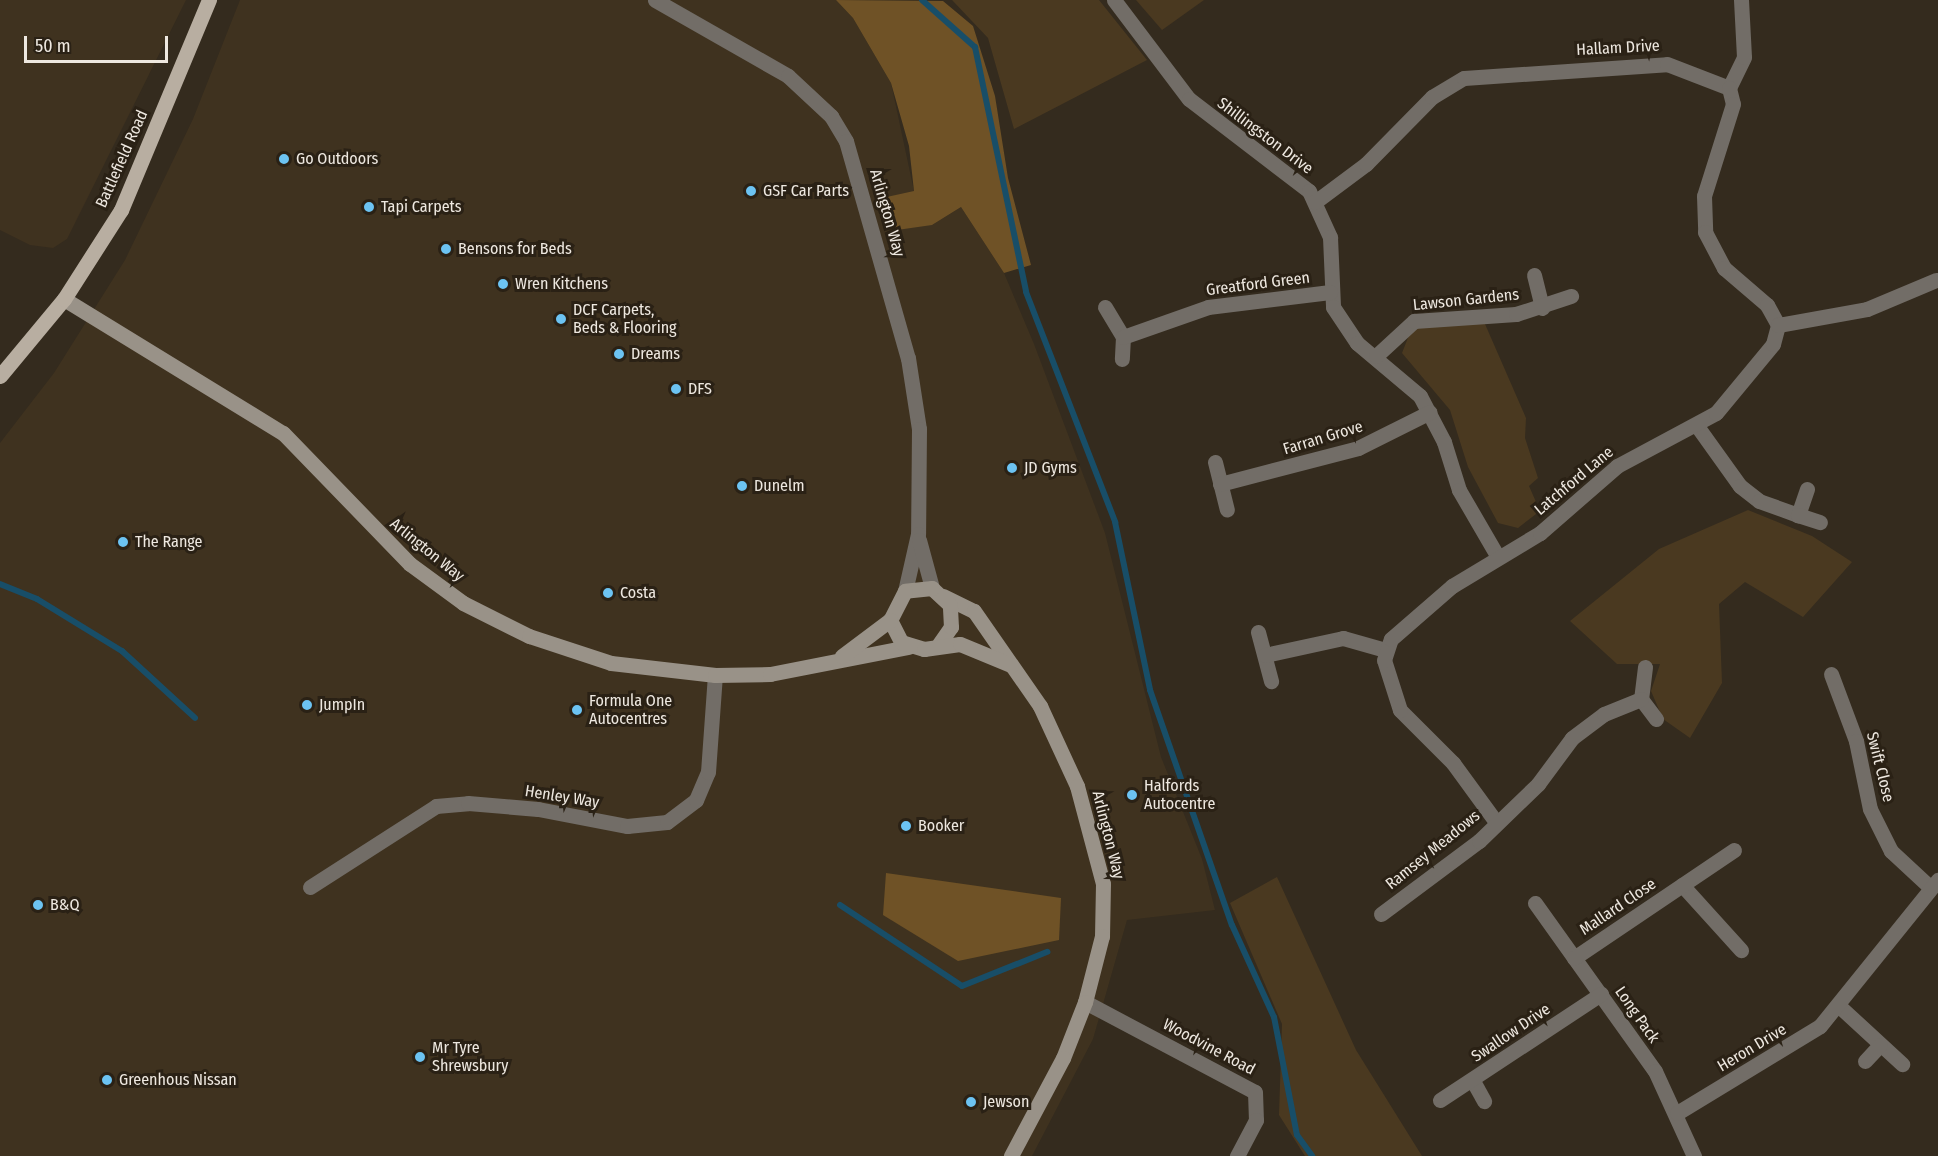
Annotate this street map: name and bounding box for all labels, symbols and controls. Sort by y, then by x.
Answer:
scale bar [27,24,171,62]
text: 50 m [35,35,71,57]
street label: Hallam Drive [1576,36,1660,60]
street label: Shillingston Drive [1213,94,1317,178]
street label: Battlefield Road [92,107,152,211]
place label: Go Outdoors [296,149,378,169]
marker: Go Outdoors [277,152,291,166]
street label: Arlington Way [865,167,909,259]
place label: GSF Car Parts [763,181,849,201]
marker: GSF Car Parts [744,184,758,198]
place label: Tapi Carpets [381,197,462,217]
marker: Tapi Carpets [362,200,376,214]
place label: Bensons for Beds [458,239,572,259]
marker: Bensons for Beds [439,242,453,256]
street label: Greatford Green [1205,268,1311,300]
place label: Wren Kitchens [515,274,608,294]
marker: Wren Kitchens [496,277,510,291]
street label: Lawson Gardens [1412,285,1520,315]
place label: DCF Carpets, Beds & Flooring [573,300,677,338]
marker: DCF Carpets, Beds & Flooring [554,312,568,326]
place label: Dreams [631,344,680,364]
marker: Dreams [612,347,626,361]
place label: DFS [688,379,712,399]
marker: DFS [669,382,683,396]
street label: Farran Grove [1281,417,1365,459]
street label: Latchford Lane [1531,443,1617,519]
place label: JD Gyms [1024,458,1077,478]
marker: JD Gyms [1005,461,1019,475]
place label: Dunelm [754,476,805,496]
marker: Dunelm [735,479,749,493]
street label: Arlington Way [386,514,468,586]
place label: The Range [135,532,203,552]
marker: The Range [116,535,130,549]
place label: Costa [620,583,656,603]
marker: Costa [601,586,615,600]
place label: Formula One Autocentres [589,691,672,729]
place label: JumpIn [319,695,365,715]
marker: JumpIn [300,698,314,712]
marker: Formula One Autocentres [570,703,584,717]
street label: Swift Close [1862,730,1898,804]
place label: Halfords Autocentre [1144,776,1215,814]
street label: Henley Way [523,782,601,812]
marker: Halfords Autocentre [1125,788,1139,802]
street label: Arlington Way [1088,789,1128,881]
street label: Ramsey Meadows [1382,806,1484,894]
place label: Booker [918,816,964,836]
marker: Booker [899,819,913,833]
street label: Mallard Close [1576,874,1660,940]
place label: B&Q [50,895,79,915]
marker: B&Q [31,898,45,912]
street label: Long Pack [1611,983,1663,1047]
street label: Swallow Drive [1468,1000,1554,1066]
street label: Woodvine Road [1160,1015,1258,1079]
street label: Heron Drive [1714,1020,1790,1076]
place label: Mr Tyre Shrewsbury [432,1038,508,1076]
marker: Mr Tyre Shrewsbury [413,1050,427,1064]
place label: Greenhous Nissan [119,1070,237,1090]
marker: Greenhous Nissan [100,1073,114,1087]
place label: Jewson [983,1092,1029,1112]
marker: Jewson [964,1095,978,1109]

